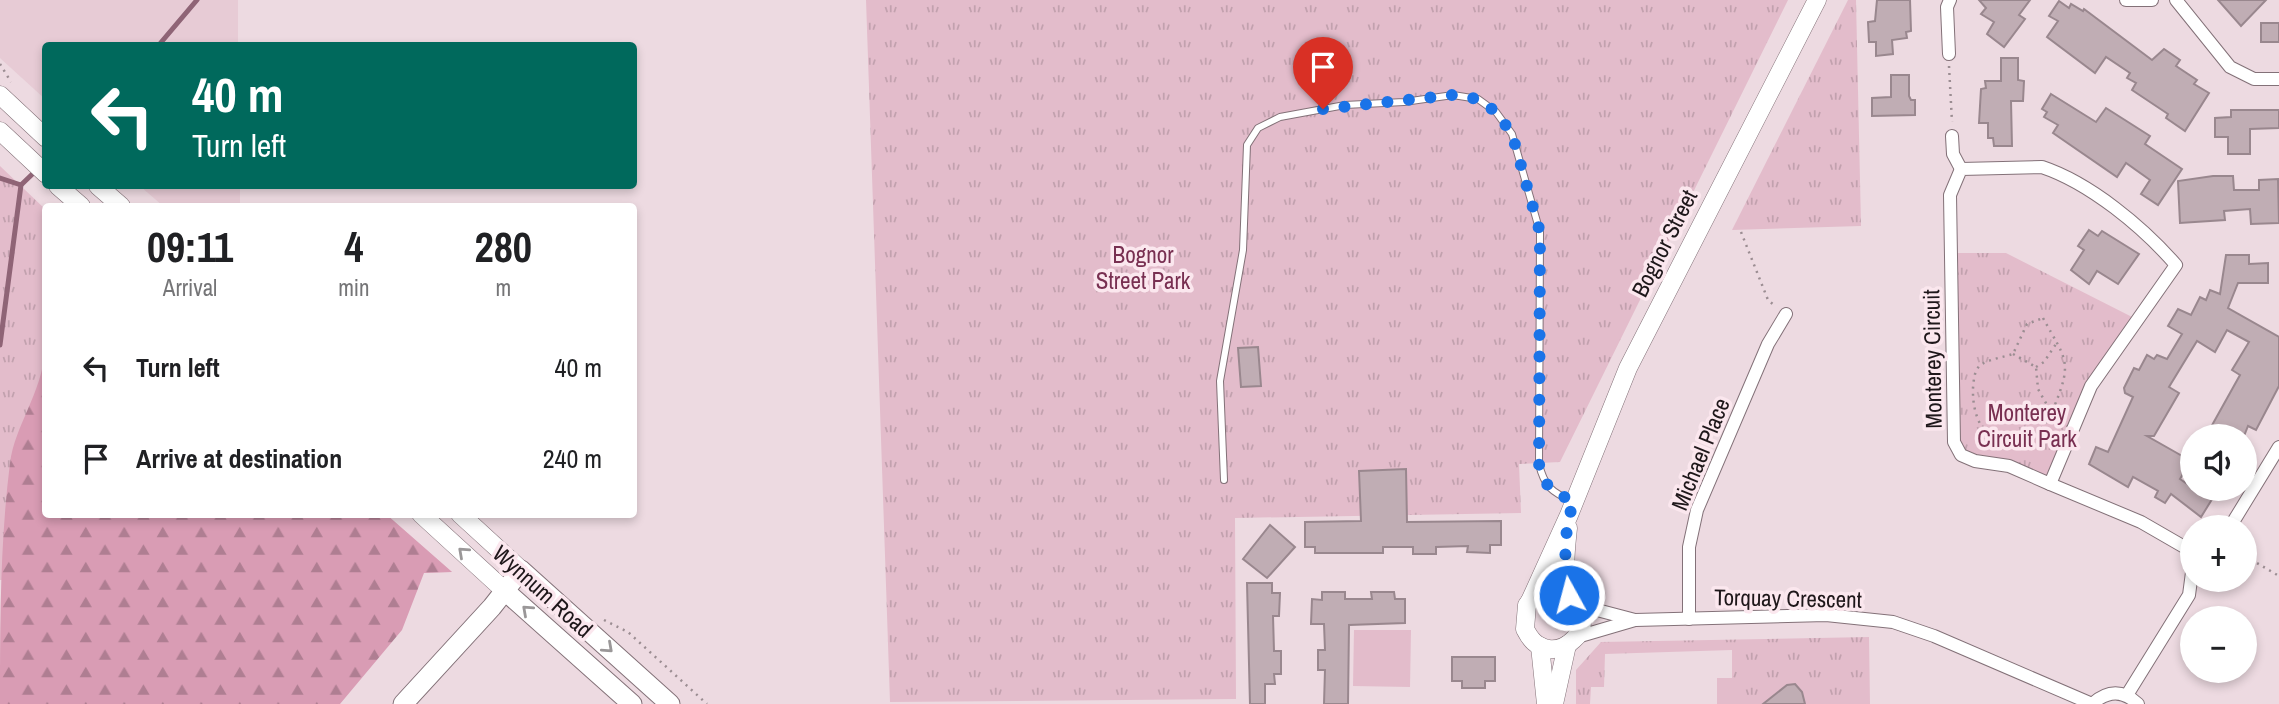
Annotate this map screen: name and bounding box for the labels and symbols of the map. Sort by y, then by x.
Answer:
pin [1293,37,1353,109]
street label: Bognor Street [1624,184,1704,302]
park label: Bognor Street Park [1096,239,1191,296]
street label: Monterey Circuit [1915,289,1949,429]
street label: Michael Place [1663,393,1737,515]
park label: Monterey Circuit Park [1977,397,2077,454]
street label: Wynnum Road [486,538,600,644]
one-way arrow [458,548,471,560]
position arrow [1532,558,1606,632]
street label: Torquay Crescent [1714,581,1862,615]
one-way arrow [522,606,535,618]
one-way arrow [600,640,613,652]

